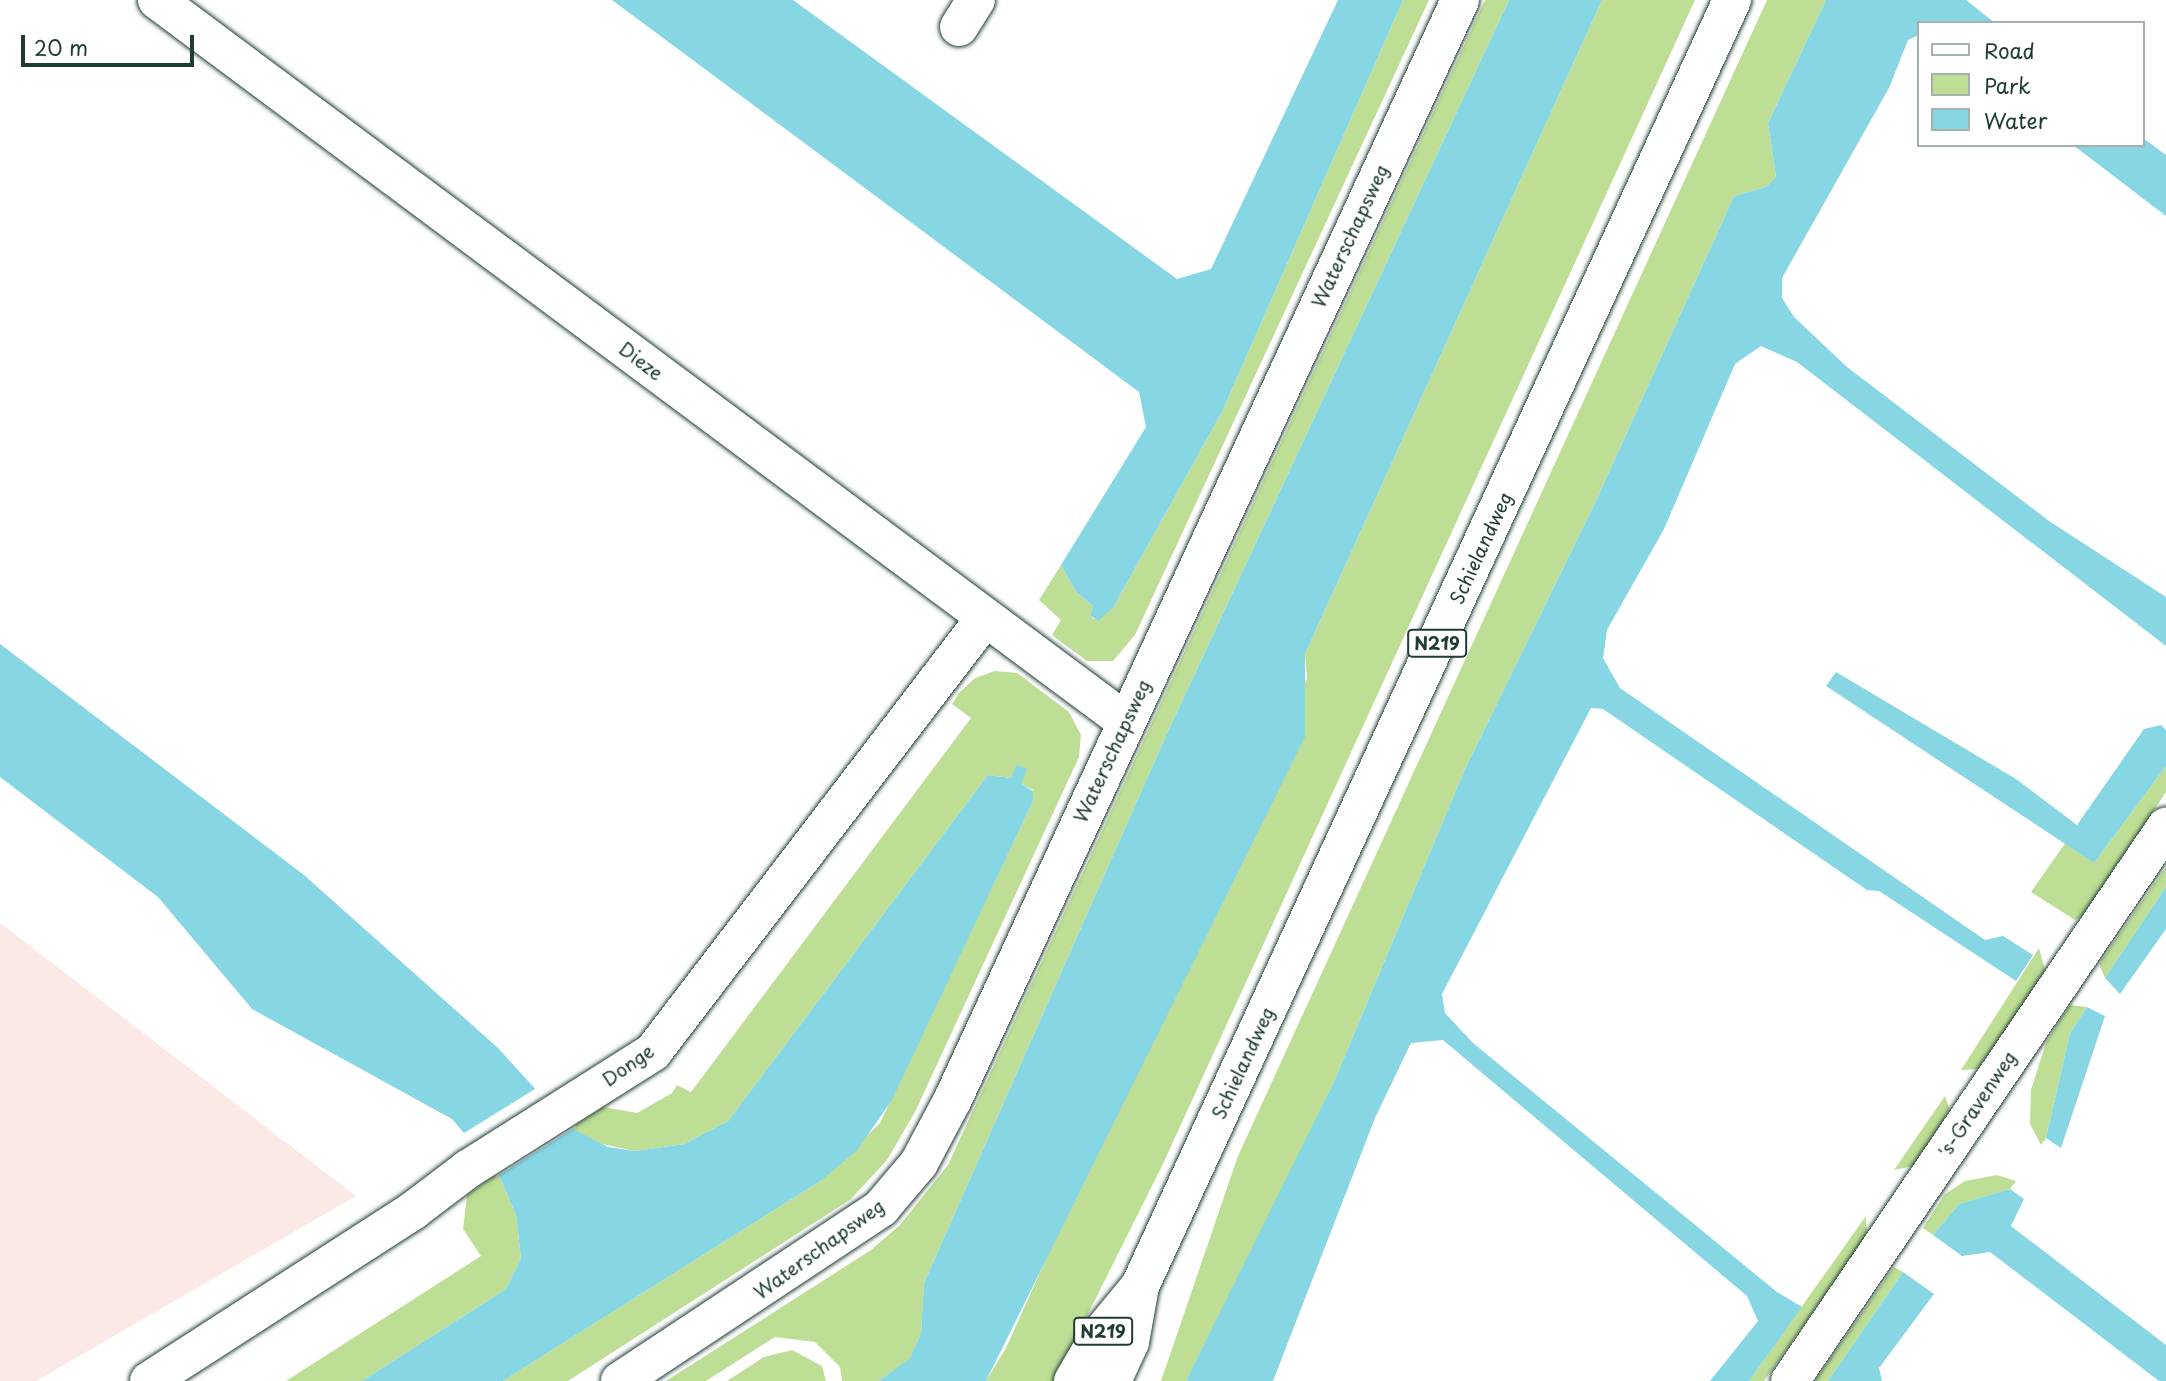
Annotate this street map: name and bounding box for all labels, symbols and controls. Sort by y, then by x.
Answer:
scale bar [24,21,198,65]
legend [1918,21,2145,147]
text: 20 m [34,31,88,63]
text: Road [1984,34,2035,66]
text: Park [1984,69,2031,101]
text: Water [1984,104,2047,136]
street label: Waterschapsweg [1307,161,1393,311]
street label: Dieze [615,337,667,385]
street label: Schielandweg [1445,488,1517,608]
road number: N219 [1406,628,1468,658]
street label: Waterschapsweg [1069,676,1155,826]
street label: Schielandweg [1207,1003,1279,1123]
street label: Donge [598,1039,658,1091]
street label: 's-Gravenweg [1933,1046,2021,1162]
street label: Waterschapsweg [749,1194,889,1304]
road number: N219 [1072,1316,1134,1346]

